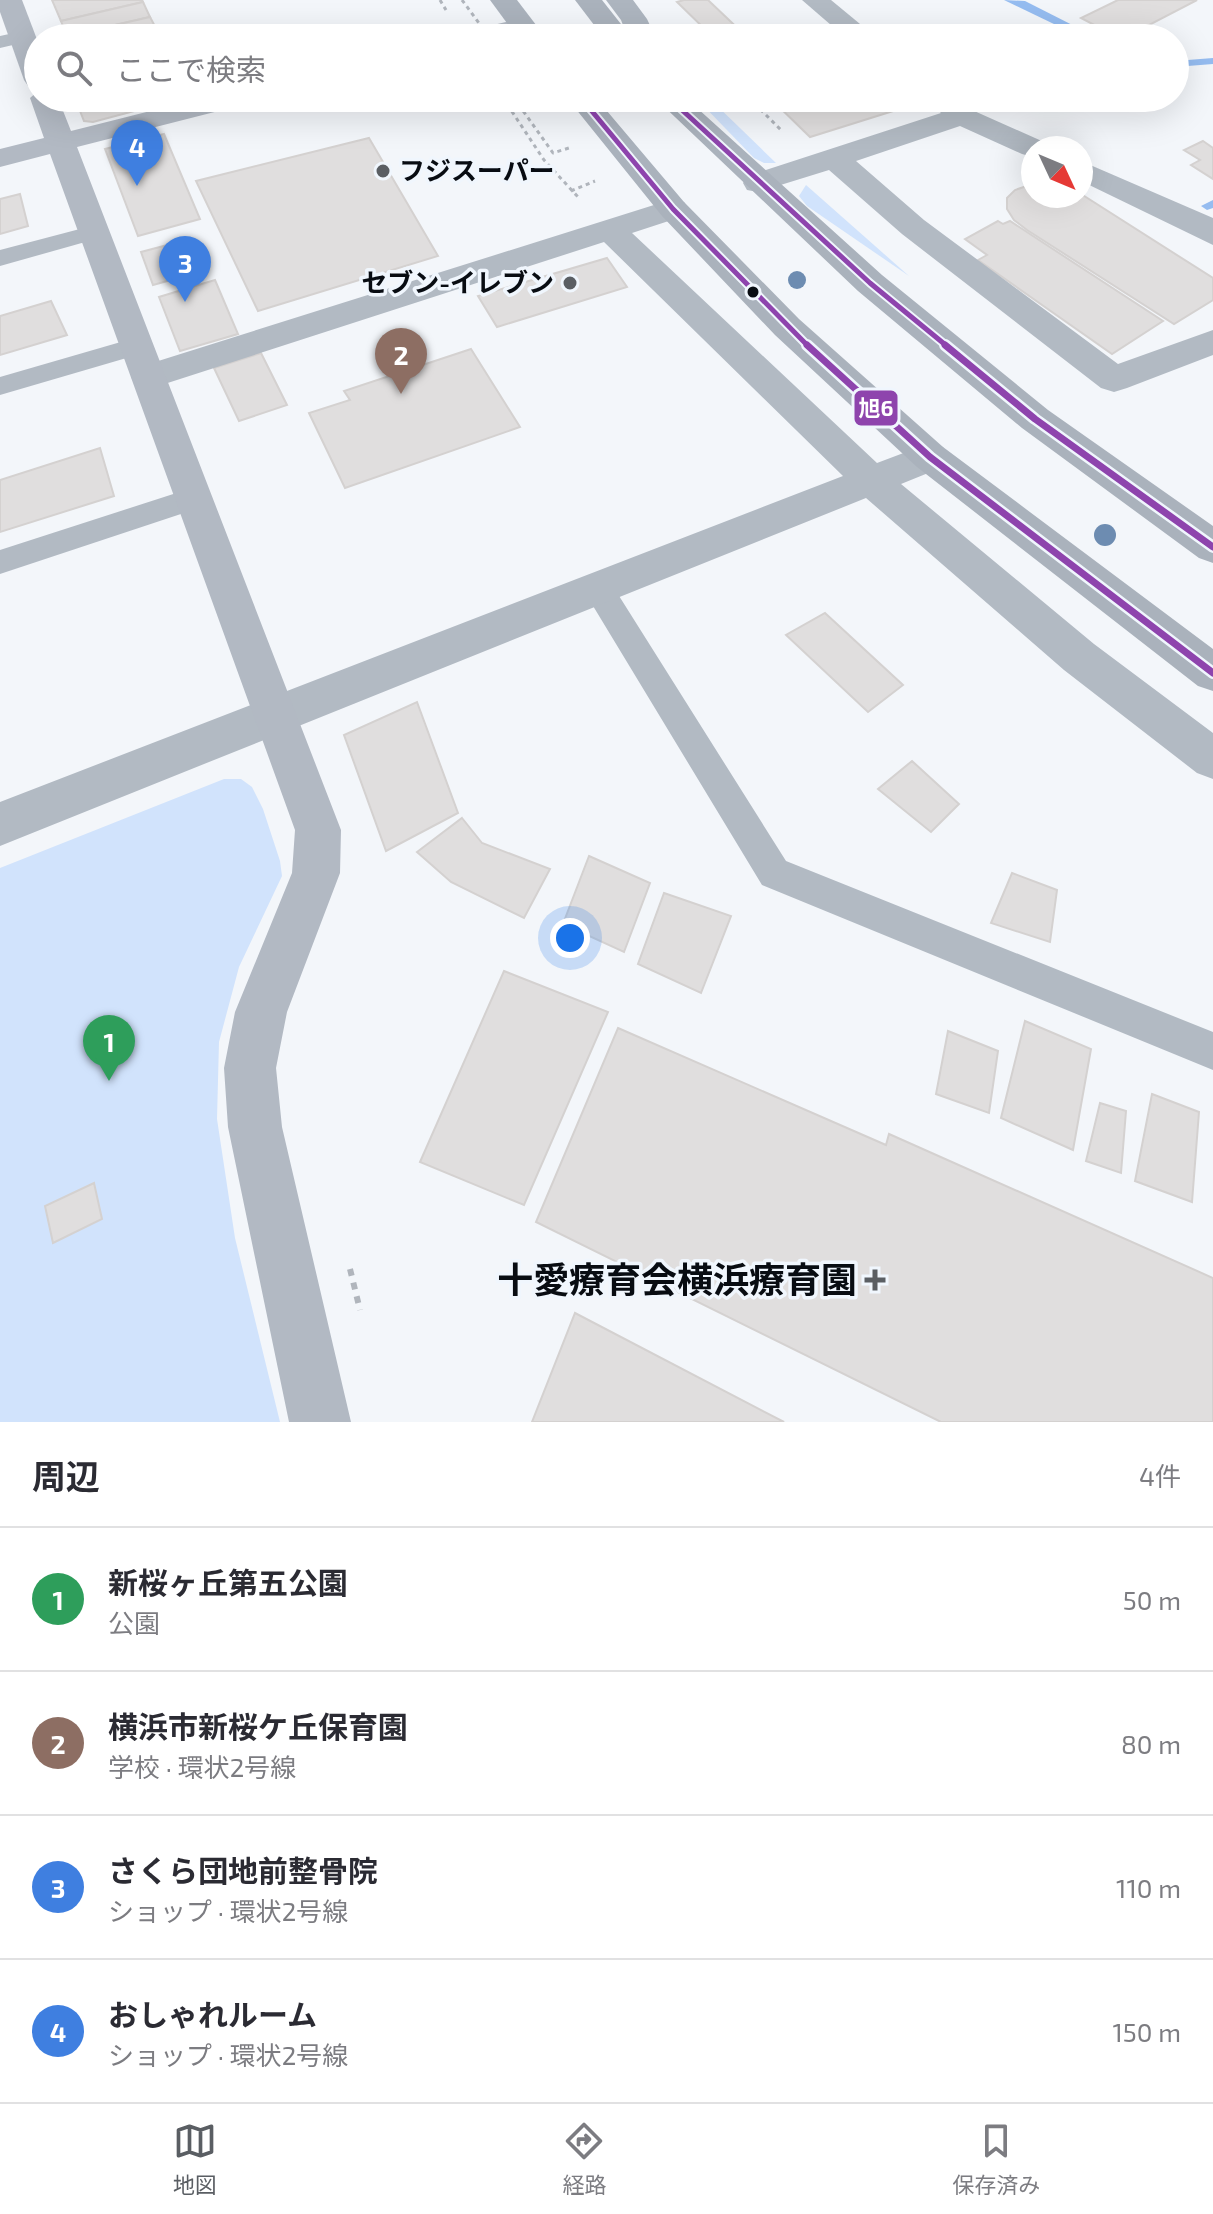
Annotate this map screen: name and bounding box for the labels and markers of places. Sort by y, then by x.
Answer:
pin: 4 [111,120,163,186]
place label: フジスーパー [399,154,555,185]
marker: フジスーパー [374,162,392,180]
pin: 3 [159,236,211,302]
place label: セブン-イレブン [361,266,554,297]
marker: セブン-イレブン [561,274,579,292]
unlabelled marker [745,284,761,300]
pin: 2 [375,328,427,394]
pin: 1 [83,1015,135,1081]
place label: 十愛療育会横浜療育園 [497,1257,857,1300]
marker: 十愛療育会横浜療育園 [864,1269,886,1291]

